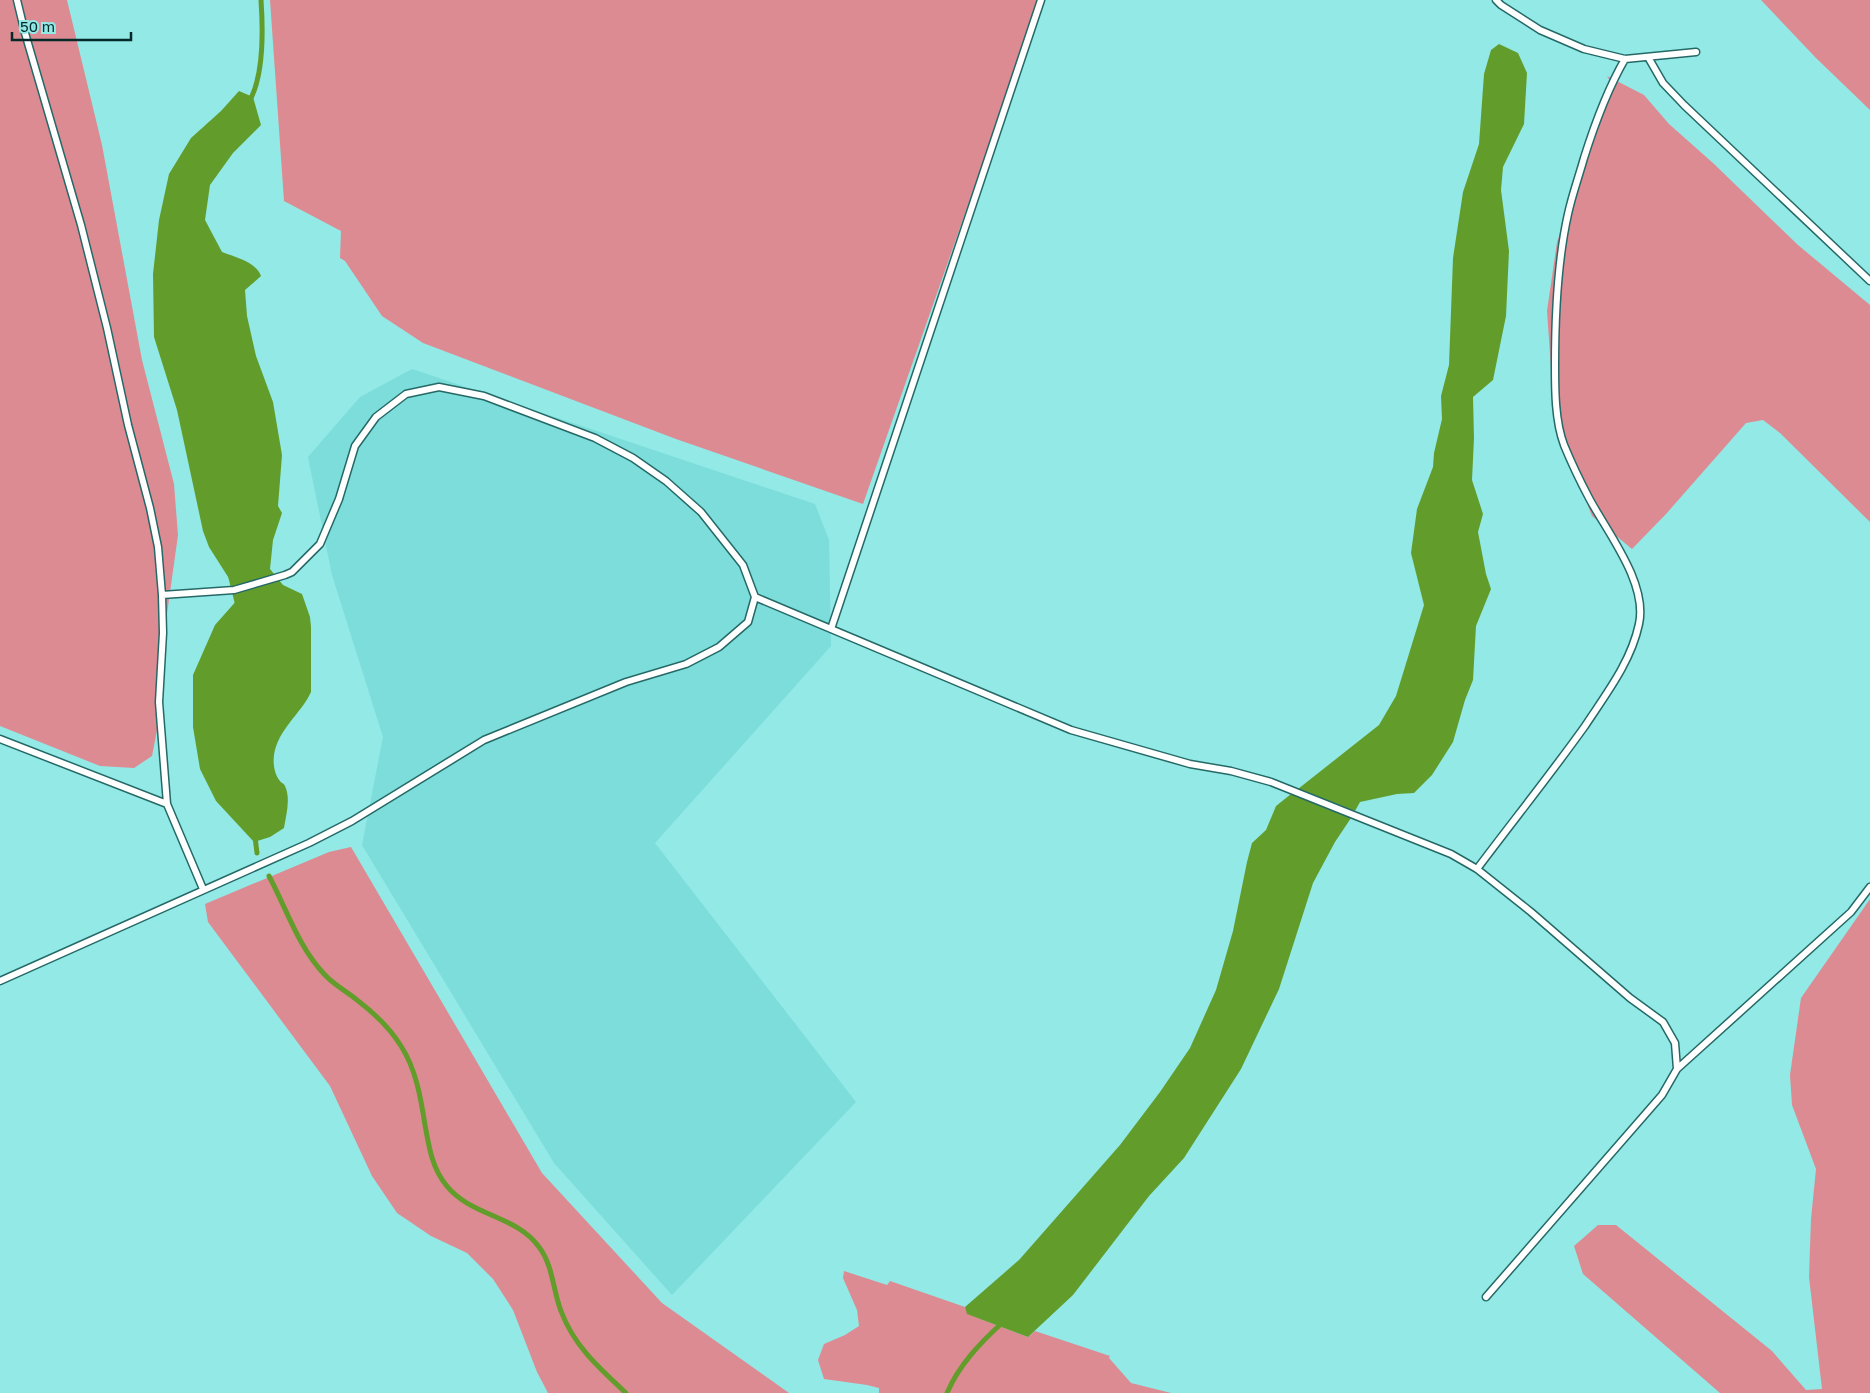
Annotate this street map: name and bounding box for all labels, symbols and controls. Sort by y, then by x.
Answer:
scale bar [12,10,131,42]
text: 50 m [20,17,55,35]

